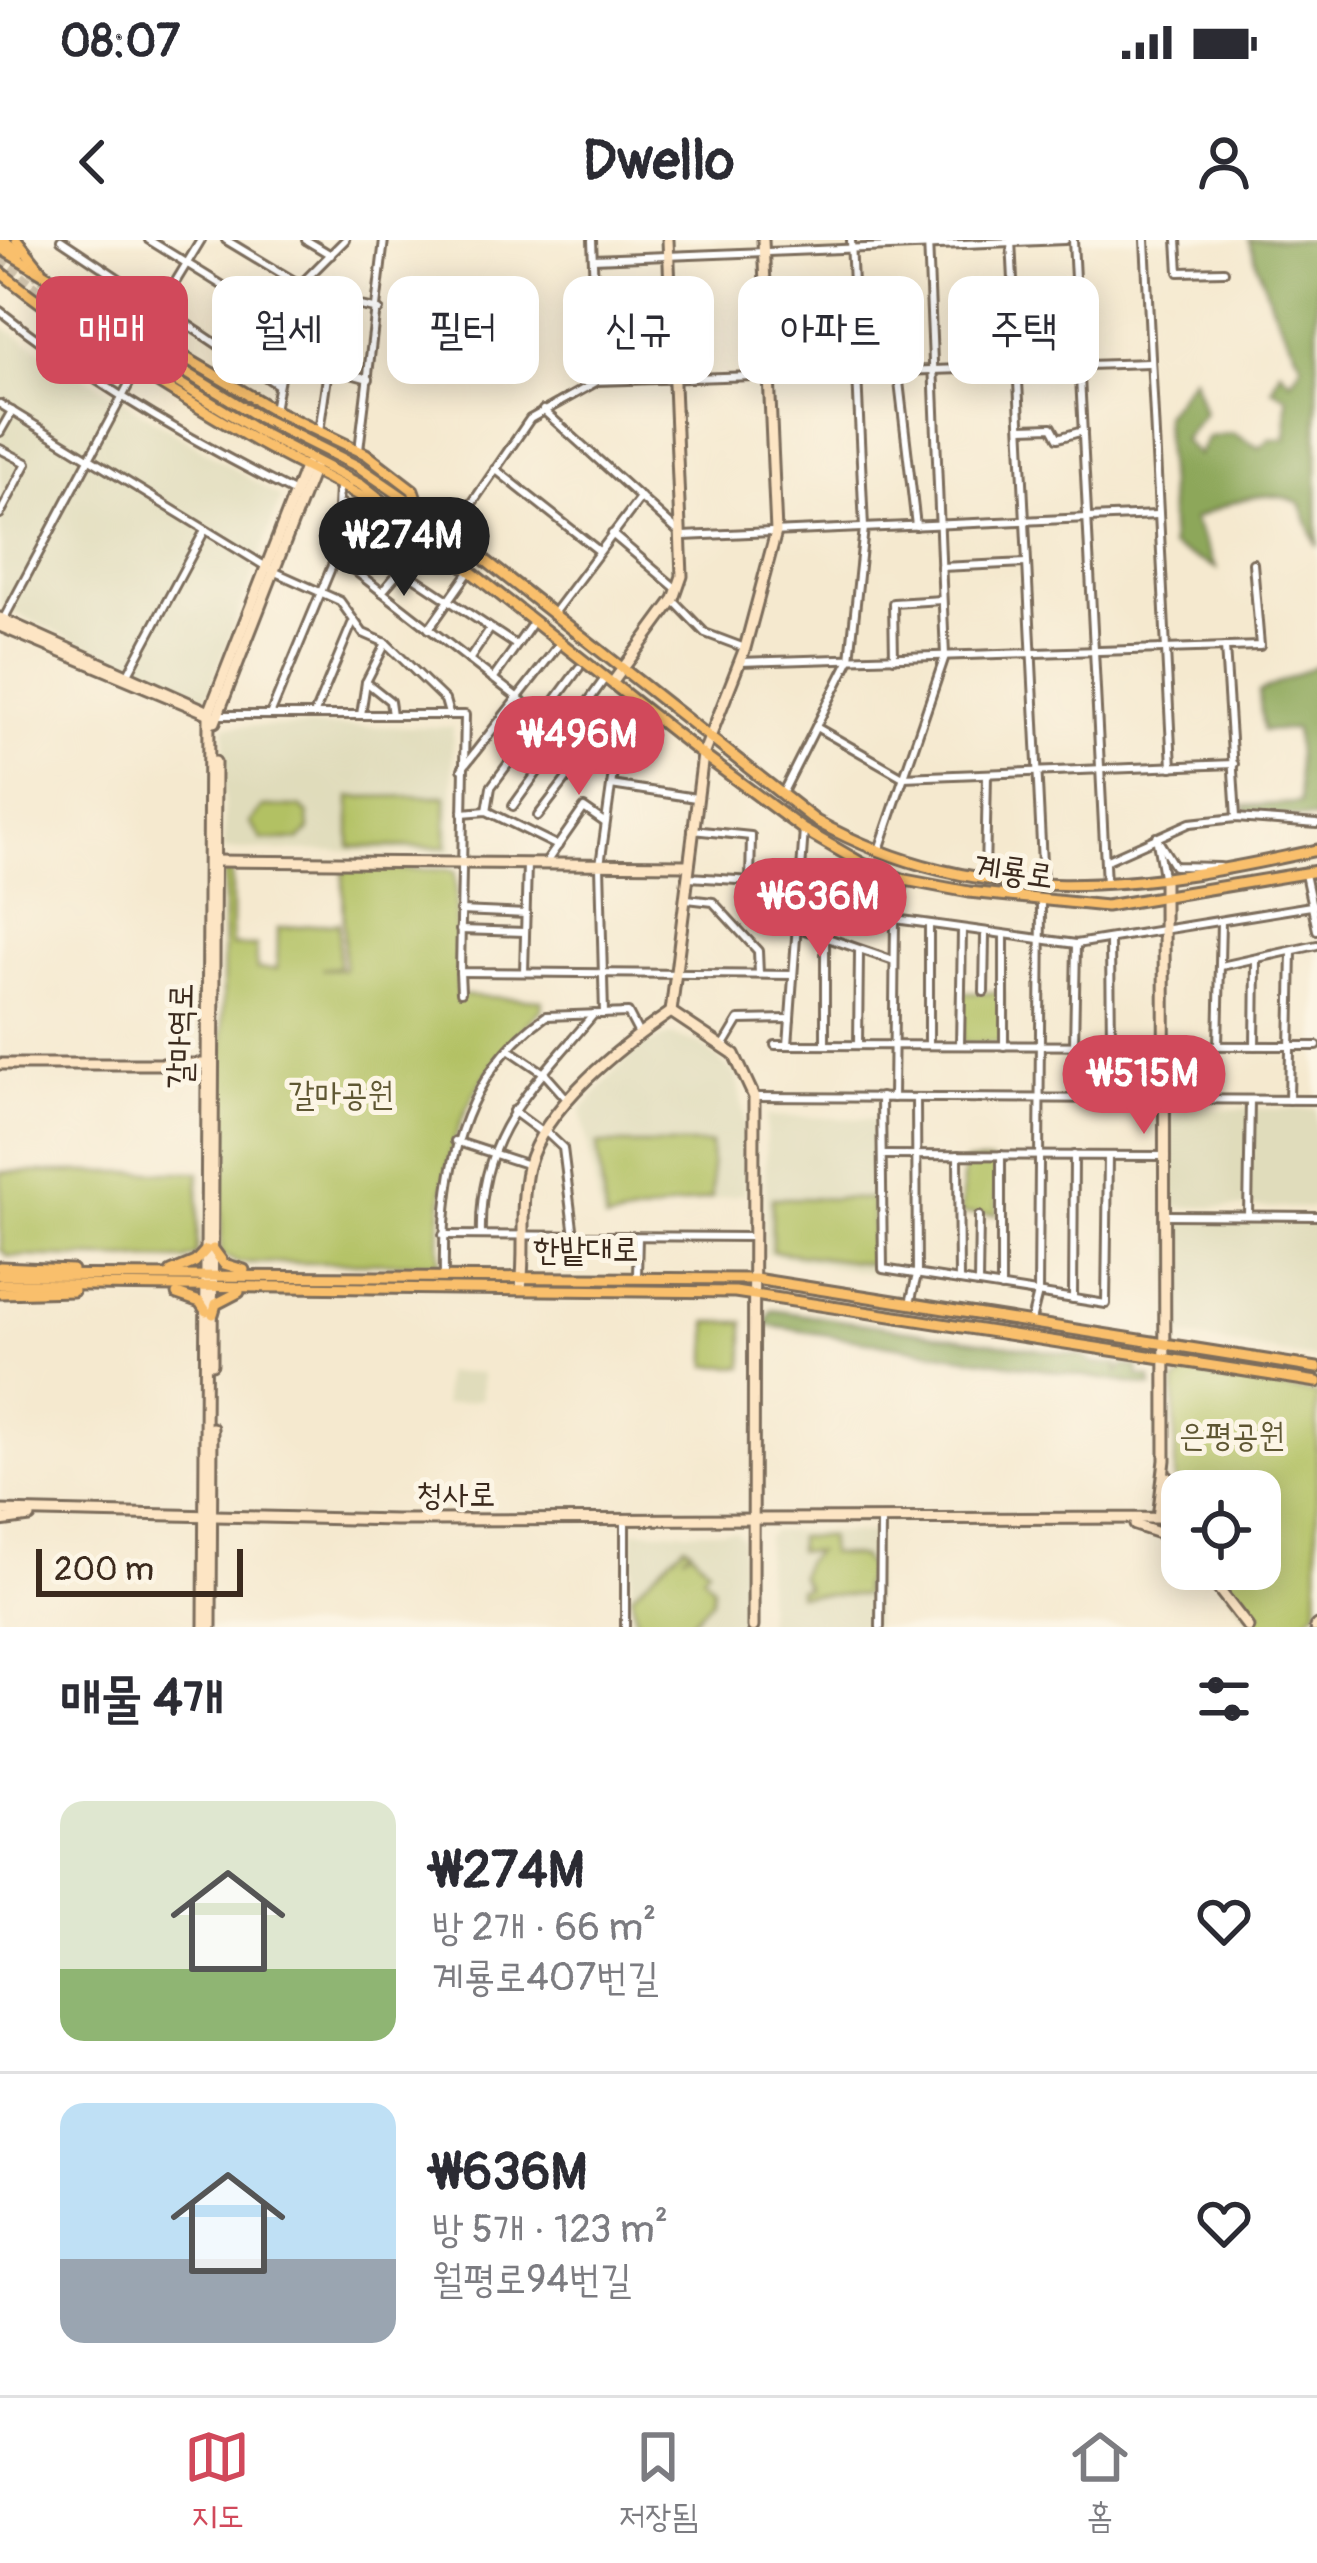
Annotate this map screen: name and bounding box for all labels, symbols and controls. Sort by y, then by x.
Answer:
text: 08:07 [60,14,180,70]
text: Dwello [583,128,734,196]
icon: back [60,129,126,195]
icon: person [1191,129,1257,195]
chip: 매매 [36,276,188,384]
chip: 월세 [212,276,363,384]
chip: 필터 [387,276,539,384]
chip: 신규 [563,276,714,384]
chip: 아파트 [738,276,924,384]
chip: 주택 [948,276,1099,384]
pin: ₩274M [320,497,488,599]
text: ₩274M [346,511,462,560]
pin: ₩496M [495,696,663,798]
text: ₩496M [521,710,637,759]
street label: 계룡로 [971,846,1056,897]
pin: ₩636M [736,858,904,960]
text: ₩636M [761,872,879,921]
street label: 갈마역로 [159,983,202,1089]
pin: ₩515M [1060,1035,1228,1137]
text: ₩515M [1089,1049,1199,1098]
park label: 갈마공원 [288,1074,394,1115]
street label: 한밭대로 [533,1229,639,1270]
park label: 은평공원 [1179,1415,1285,1456]
map controls [1161,1470,1281,1590]
button: locate [1161,1470,1281,1590]
street label: 청사로 [416,1474,496,1515]
scale bar [36,1543,243,1596]
text: 200 m [54,1549,154,1590]
icon: filters [1191,1666,1257,1732]
text: 매물 4개 [60,1667,224,1731]
text: ₩274M [432,1839,584,1903]
icon: home [156,1849,300,1993]
icon: heart [1191,1888,1257,1954]
text: 방 2개 · 66 m² [432,1903,656,1952]
text: 계룡로407번길 [432,1953,659,2002]
text: ₩636M [432,2141,587,2205]
icon: home [156,2151,300,2295]
icon: heart [1191,2190,1257,2256]
text: 방 5개 · 123 m² [432,2205,668,2254]
text: 월평로94번길 [432,2255,632,2304]
tab: 지도 [184,2424,250,2538]
tab: 저장됨 [619,2424,698,2538]
tab: 홈 [1067,2424,1133,2538]

